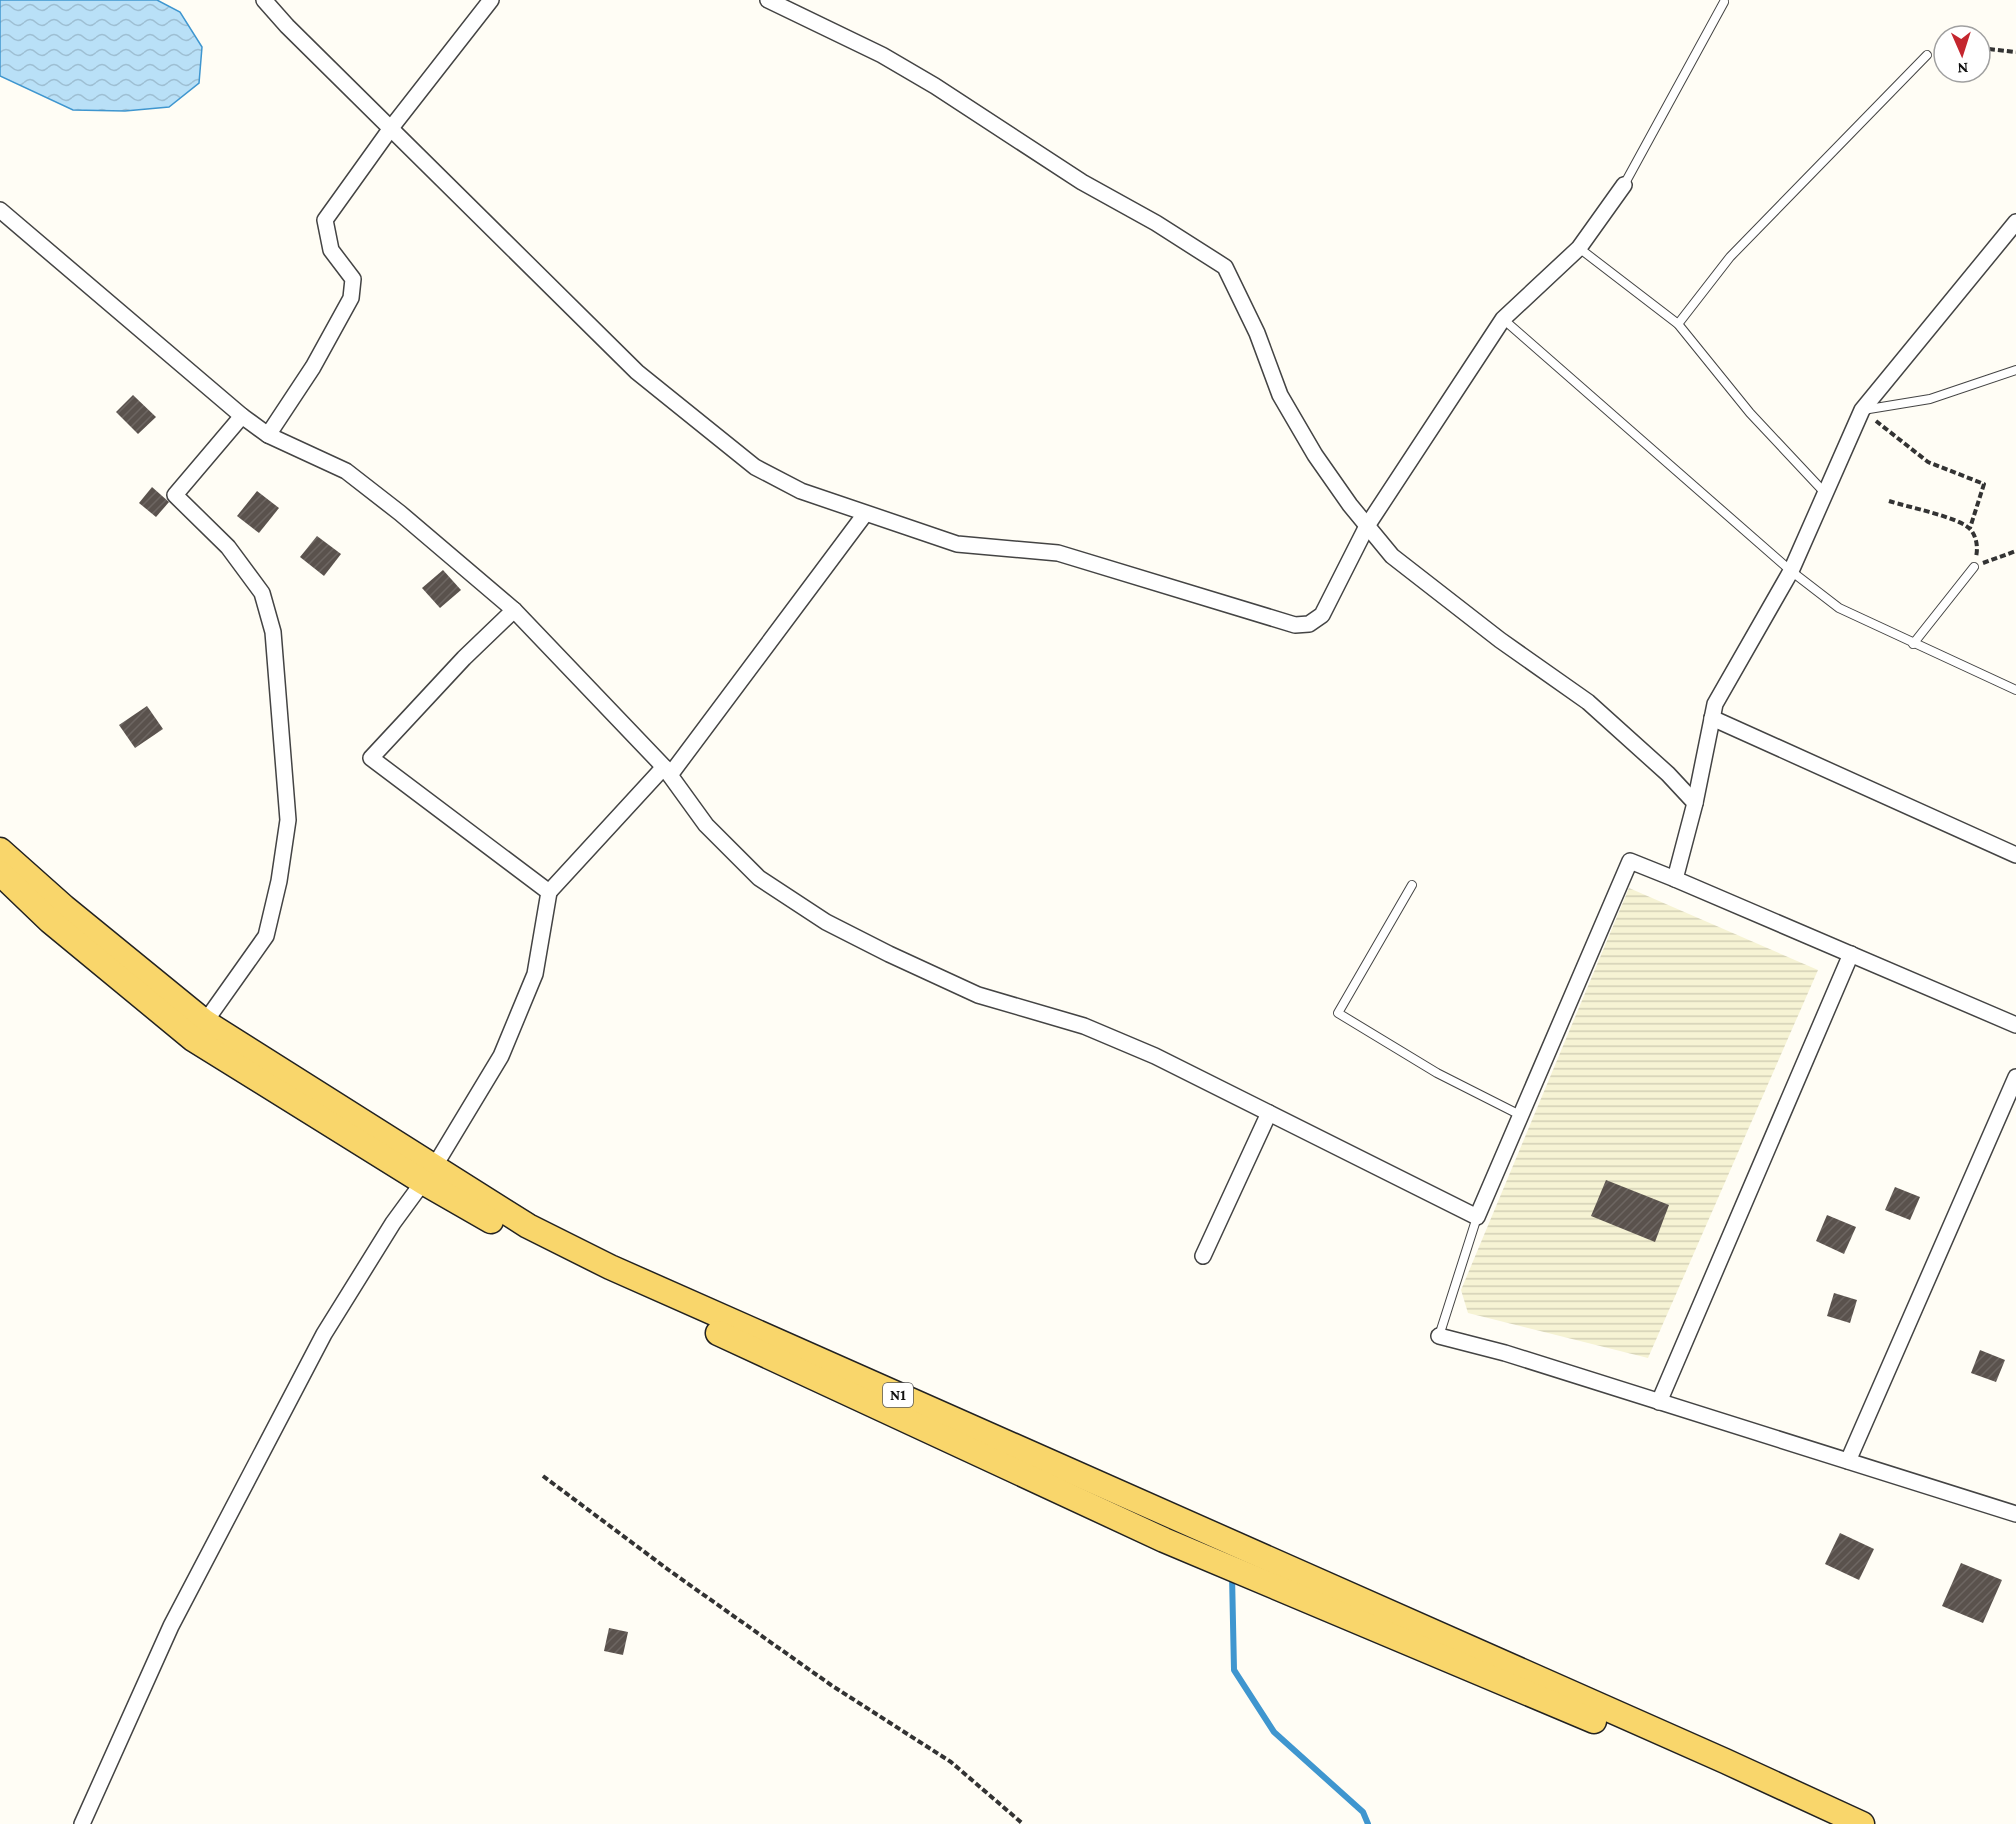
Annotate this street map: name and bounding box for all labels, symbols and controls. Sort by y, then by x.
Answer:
north arrow [1932,24,1992,84]
text: N [1957,60,1969,77]
road number: N1 [883,1383,913,1407]

